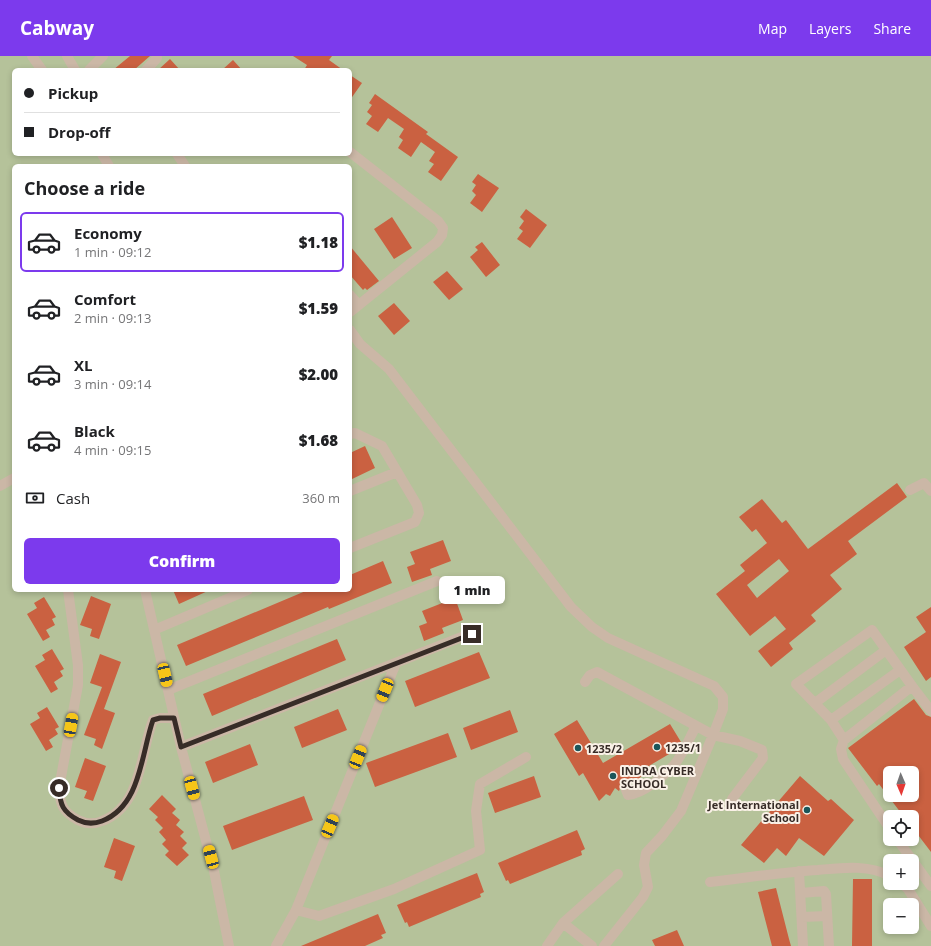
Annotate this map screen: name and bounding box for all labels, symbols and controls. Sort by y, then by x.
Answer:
text: Cabway [20,15,94,41]
text: Map [758,19,787,38]
text: Layers [809,19,851,38]
text: Share [873,19,911,38]
text: Pickup [48,83,98,103]
text: Drop-off [48,122,110,142]
text: Choose a ride [24,176,145,200]
text: Economy [74,223,142,243]
icon: car [26,224,62,260]
text: $1.18 [299,232,338,252]
text: 1 min · 09:12 [74,243,151,261]
text: Comfort [74,289,136,309]
icon: car [26,290,62,326]
text: $1.59 [299,298,338,318]
text: 2 min · 09:13 [74,309,151,327]
text: XL [74,355,92,375]
icon: car [26,356,62,392]
text: $2.00 [299,364,338,384]
text: 3 min · 09:14 [74,375,151,393]
text: Black [74,421,115,441]
icon: car [26,422,62,458]
text: $1.68 [299,430,338,450]
text: 4 min · 09:15 [74,441,151,459]
icon: cash [24,487,46,509]
text: Cash [56,488,90,508]
text: 360 m [302,489,340,507]
button: Confirm [24,538,340,584]
callout: 1 min [439,576,505,604]
text: 1 min [454,581,490,599]
route end [463,625,481,643]
car [156,662,174,688]
car [375,677,395,703]
car [63,712,79,738]
place label: 1235/1 [665,740,701,755]
place label: 1235/2 [586,741,622,756]
marker: 1235/1 [652,742,662,752]
marker: 1235/2 [573,743,583,753]
car [348,744,368,770]
place label: INDRA CYBER SCHOOL [621,763,695,791]
north arrow [883,766,919,802]
map controls [883,766,919,934]
marker: INDRA CYBER SCHOOL [608,771,618,781]
car [183,775,201,801]
route start [50,779,68,797]
place label: Jet International School [707,797,799,825]
marker: Jet International School [802,805,812,815]
button: locate [883,810,919,846]
car [320,813,340,839]
car [202,844,220,870]
button: + [883,854,919,890]
button: − [883,898,919,934]

